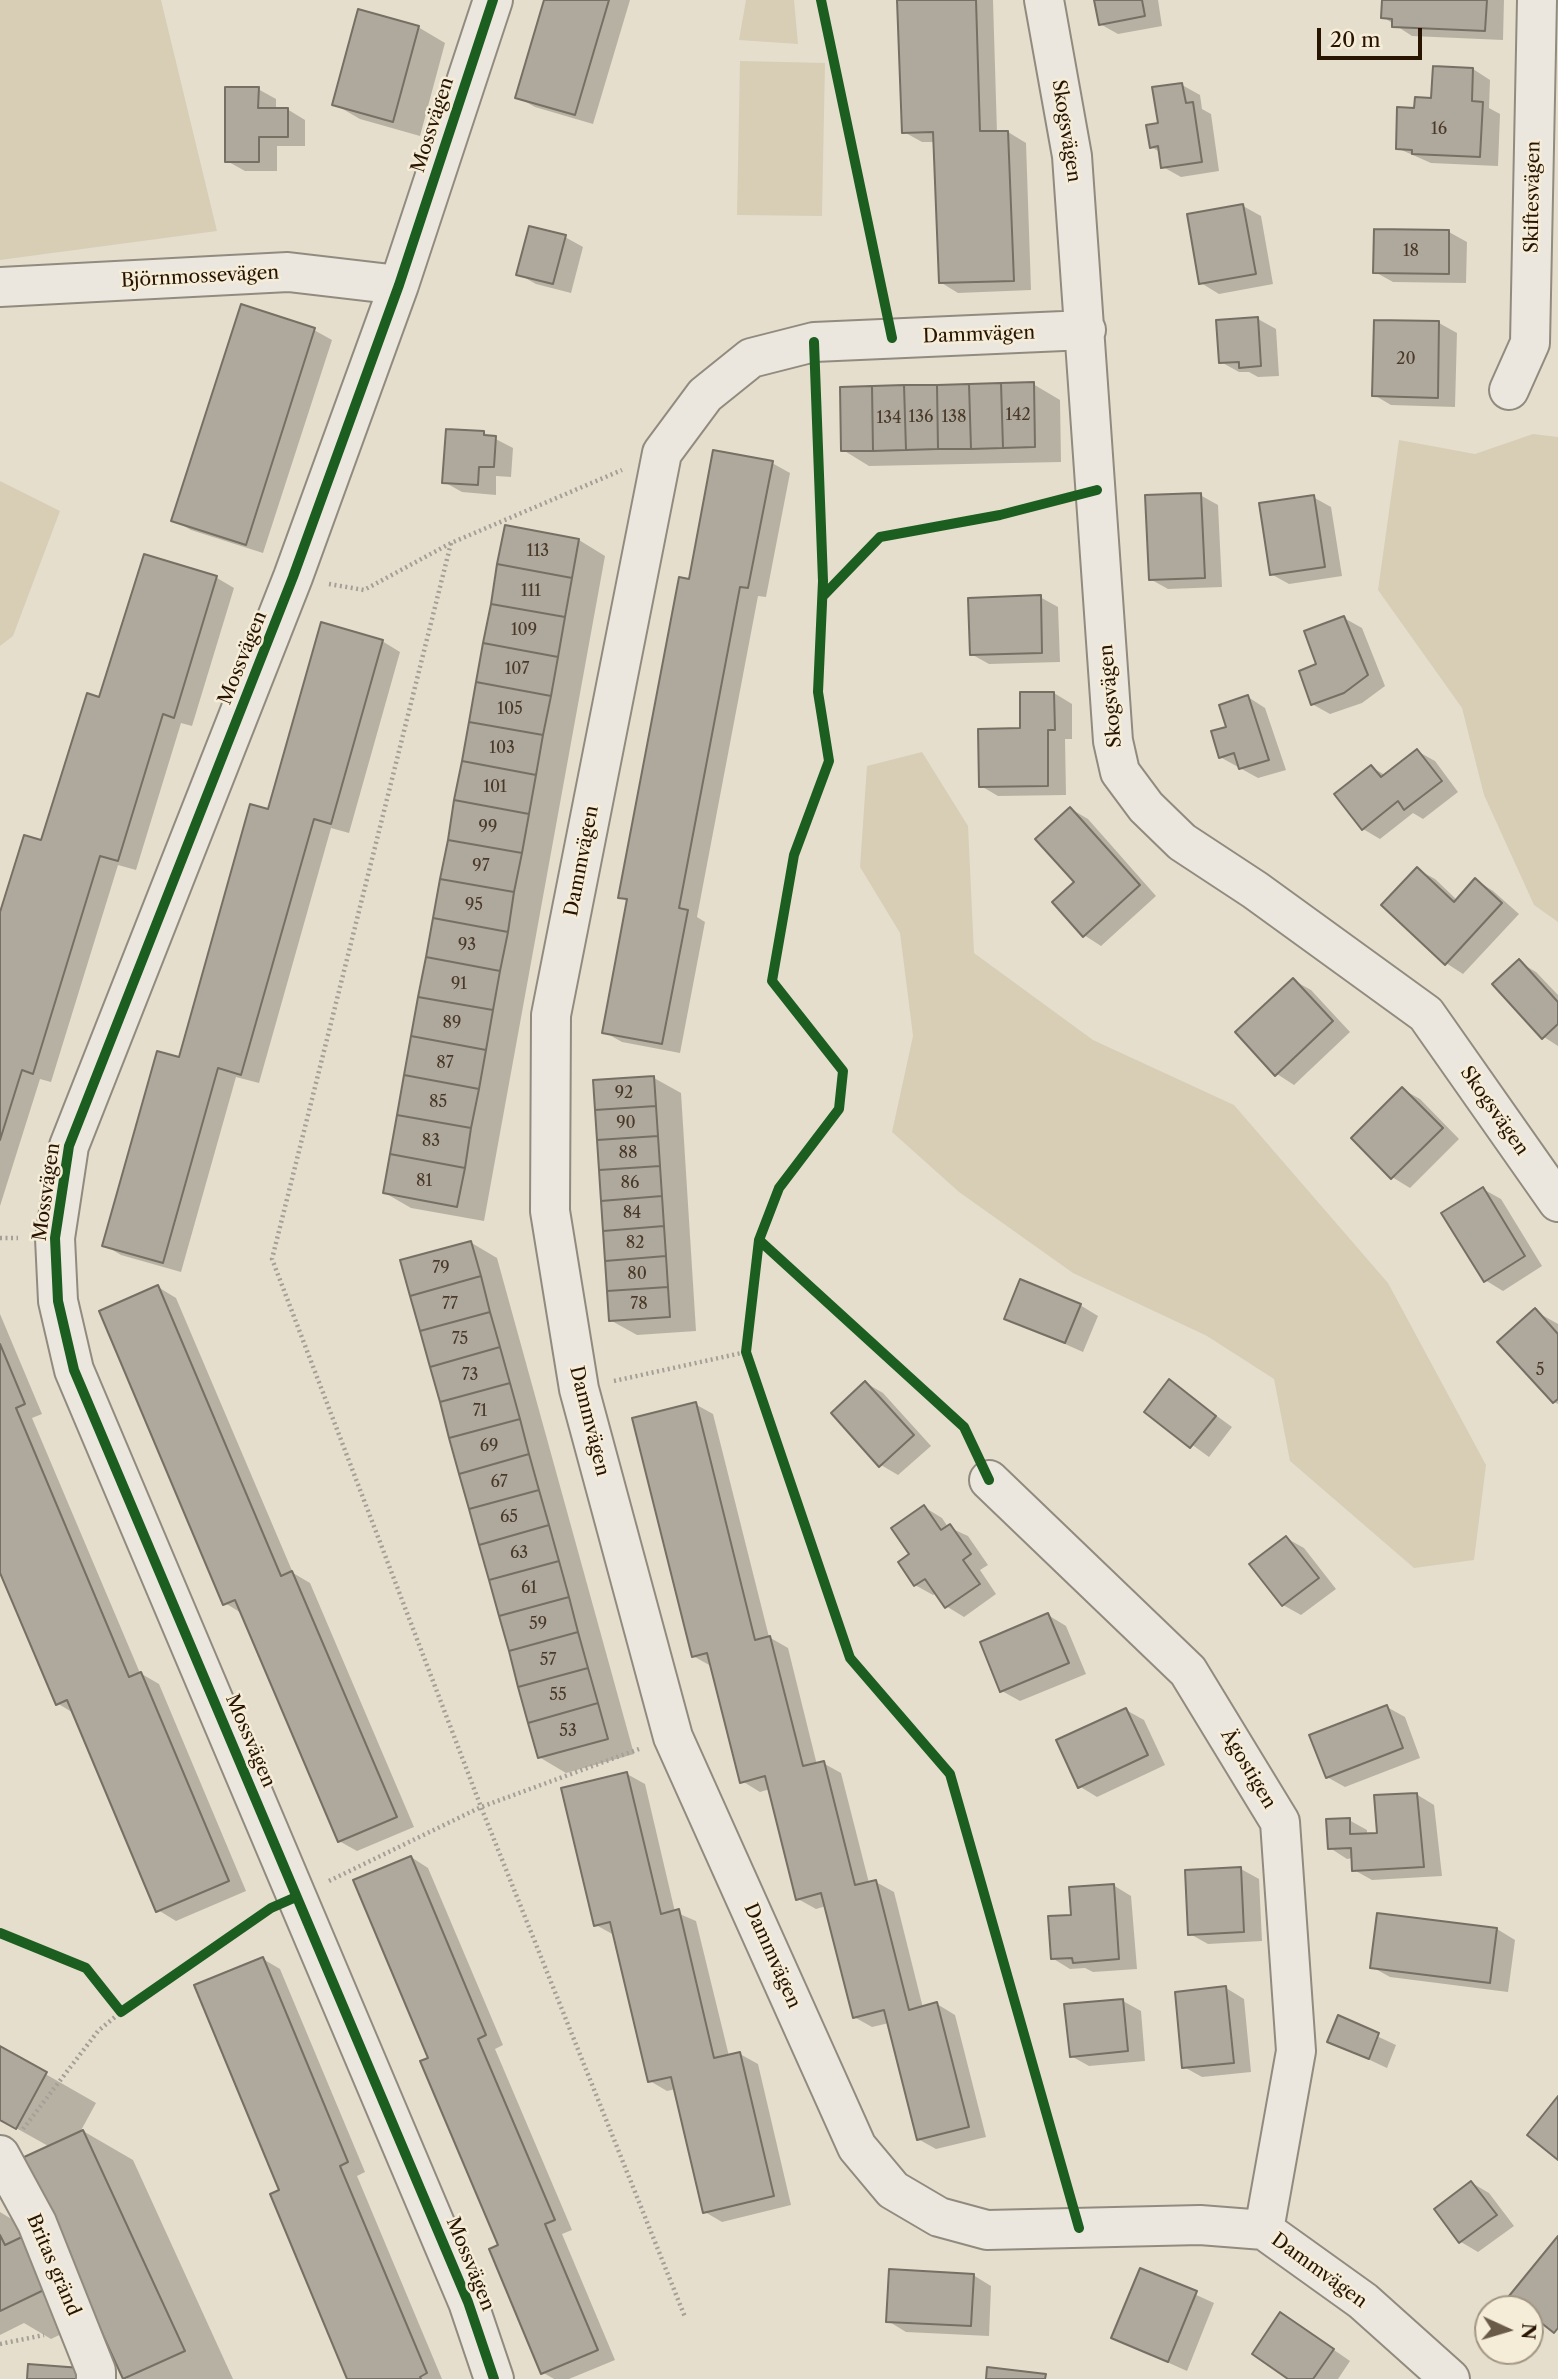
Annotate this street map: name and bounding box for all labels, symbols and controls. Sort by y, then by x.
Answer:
scale bar [1320,14,1425,58]
text: 20 m [1330,27,1381,52]
street label: Mossvägen [407,74,459,176]
street label: Skogsvägen [1047,78,1085,184]
house number: 16 [1431,119,1447,139]
street label: Skiftesvägen [1521,141,1545,253]
house number: 18 [1403,241,1419,261]
street label: Björnmossevägen [120,261,280,293]
street label: Dammvägen [922,322,1036,348]
house number: 20 [1396,349,1416,369]
house number: 142 [1005,405,1031,425]
house number: 136 [909,407,933,427]
house number: 138 [941,407,967,427]
house number: 134 [877,408,901,428]
house number: 113 [527,541,549,561]
house number: 111 [521,581,541,601]
street label: Mossvägen [214,608,272,708]
house number: 109 [511,620,537,640]
street label: Skogsvägen [1095,643,1127,749]
house number: 107 [505,659,529,679]
house number: 105 [497,699,523,719]
house number: 103 [489,738,515,758]
house number: 101 [483,777,507,797]
street label: Dammvägen [560,804,604,918]
house number: 99 [479,817,497,837]
house number: 97 [472,856,490,876]
house number: 95 [465,895,483,915]
house number: 93 [458,935,476,955]
house number: 91 [451,974,467,994]
house number: 89 [443,1013,461,1033]
house number: 87 [436,1053,454,1073]
street label: Skogsvägen [1455,1062,1533,1160]
house number: 92 [615,1083,633,1103]
house number: 85 [429,1092,447,1112]
house number: 90 [616,1113,636,1133]
house number: 83 [422,1131,440,1151]
street label: Mossvägen [29,1141,65,1243]
house number: 88 [619,1143,637,1163]
house number: 81 [416,1171,432,1191]
house number: 86 [621,1173,639,1193]
house number: 84 [623,1203,641,1223]
house number: 82 [626,1233,644,1253]
house number: 79 [432,1258,450,1278]
house number: 80 [627,1264,647,1284]
house number: 77 [442,1294,458,1314]
house number: 78 [630,1294,648,1314]
house number: 75 [452,1329,468,1349]
house number: 5 [1536,1360,1544,1380]
street label: Dammvägen [564,1364,614,1478]
house number: 73 [462,1365,478,1385]
house number: 71 [473,1401,487,1421]
house number: 69 [480,1436,498,1456]
house number: 67 [490,1472,508,1492]
house number: 65 [500,1507,518,1527]
house number: 63 [510,1543,528,1563]
house number: 61 [521,1578,537,1598]
house number: 59 [529,1614,547,1634]
house number: 57 [540,1650,556,1670]
house number: 55 [549,1685,567,1705]
street label: Mossvägen [220,1691,280,1791]
house number: 53 [559,1721,577,1741]
street label: Ägostigen [1215,1725,1281,1813]
street label: Dammvägen [739,1900,805,2012]
street label: Britas gränd [21,2211,85,2319]
street label: Mossvägen [441,2214,499,2314]
street label: Dammvägen [1267,2229,1371,2313]
north arrow [1474,2295,1544,2365]
text: N [1516,2322,1541,2340]

